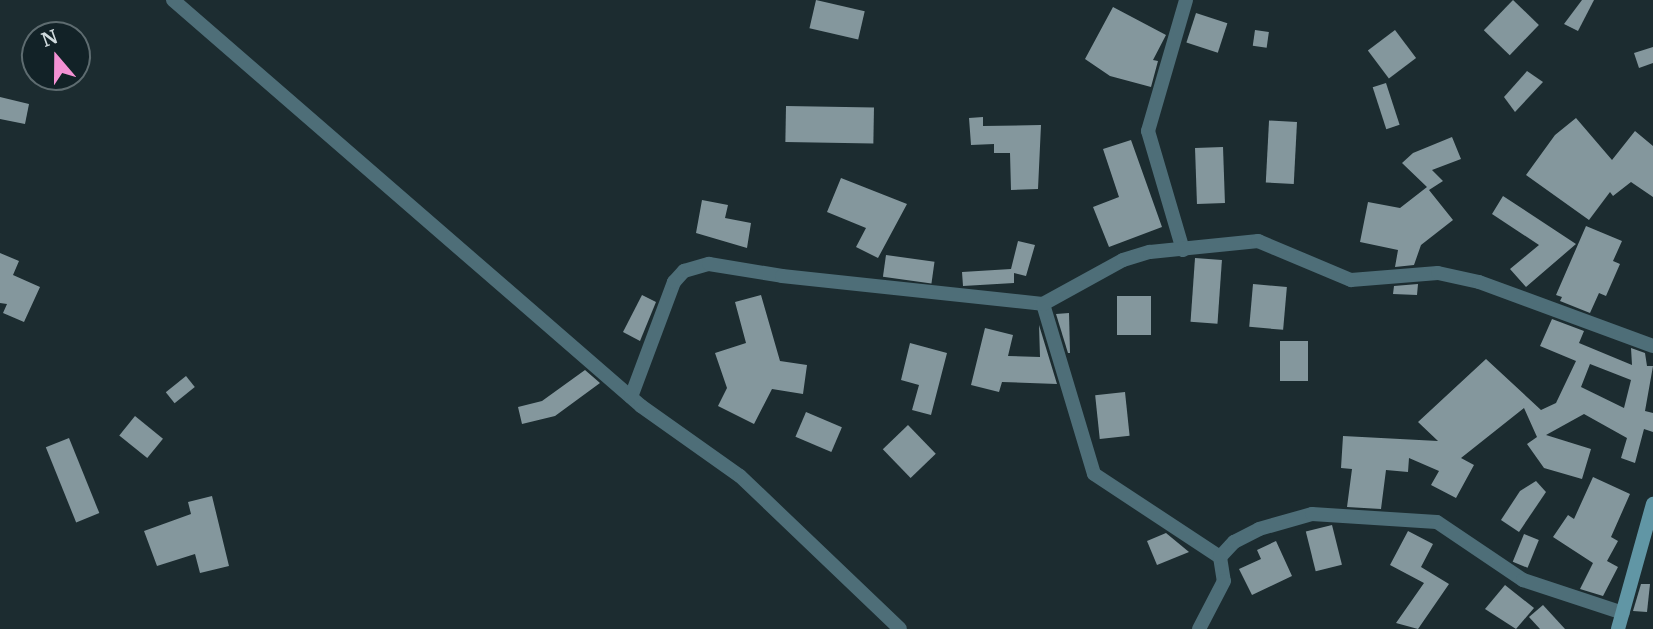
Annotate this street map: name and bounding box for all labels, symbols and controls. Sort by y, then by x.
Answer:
north arrow [21,21,91,91]
text: N [38,24,61,52]

